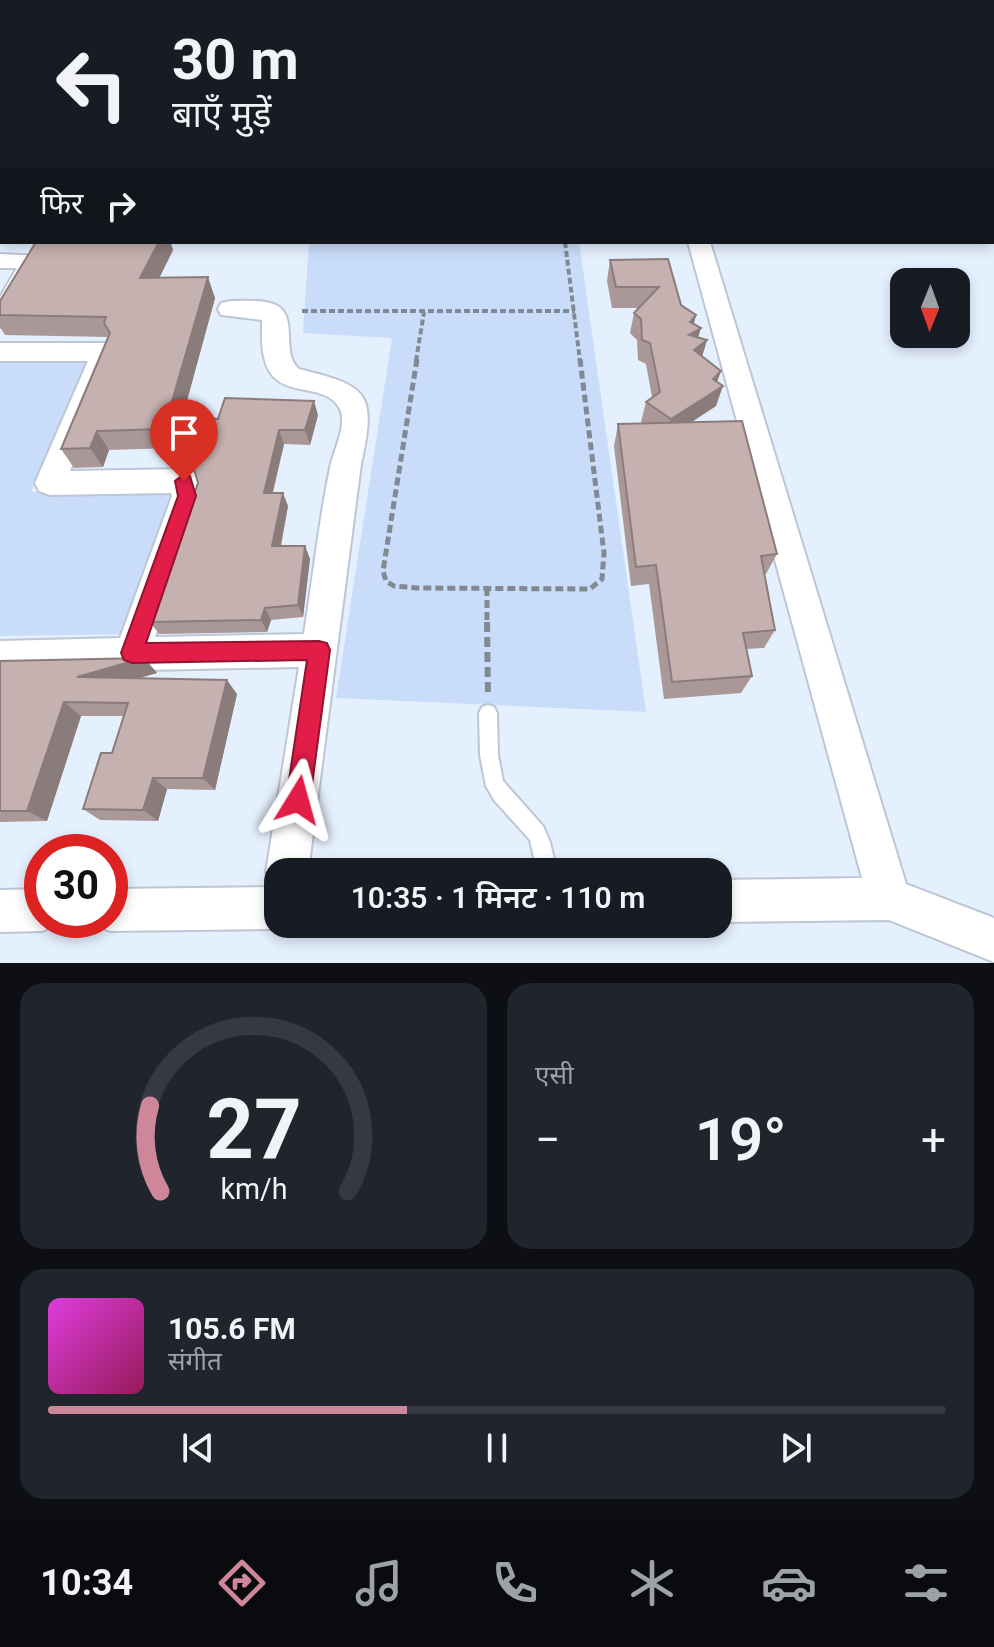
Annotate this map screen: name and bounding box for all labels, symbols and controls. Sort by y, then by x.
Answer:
text: 30 m [172,27,299,93]
icon: left [40,32,144,136]
text: बाएँ मुड़ें [172,94,272,136]
icon: right [99,184,143,228]
text: फिर [40,186,83,221]
north arrow [890,268,970,348]
map controls [890,268,970,348]
pin [150,399,218,481]
icon: arrive [162,411,206,455]
position arrow [256,758,340,842]
speed limit sign: 30 [24,834,128,938]
text: 10:35 · 1 मिनट · 110 m [351,880,645,915]
text: एसी [535,1060,574,1090]
text: 27 [206,1081,301,1178]
text: 19° [695,1104,786,1175]
text: − [535,1114,560,1166]
text: + [921,1114,946,1166]
text: km/h [220,1172,287,1206]
text: 105.6 FM [168,1311,296,1346]
text: संगीत [168,1346,222,1376]
icon: previous [176,1426,220,1470]
icon: pause [475,1426,519,1470]
icon: next [774,1426,818,1470]
icon: directions [214,1555,270,1611]
icon: music [351,1555,407,1611]
icon: phone [487,1555,543,1611]
icon: climate [624,1555,680,1611]
icon: car [761,1555,817,1611]
icon: filters [898,1555,954,1611]
text: 10:34 [40,1562,133,1604]

